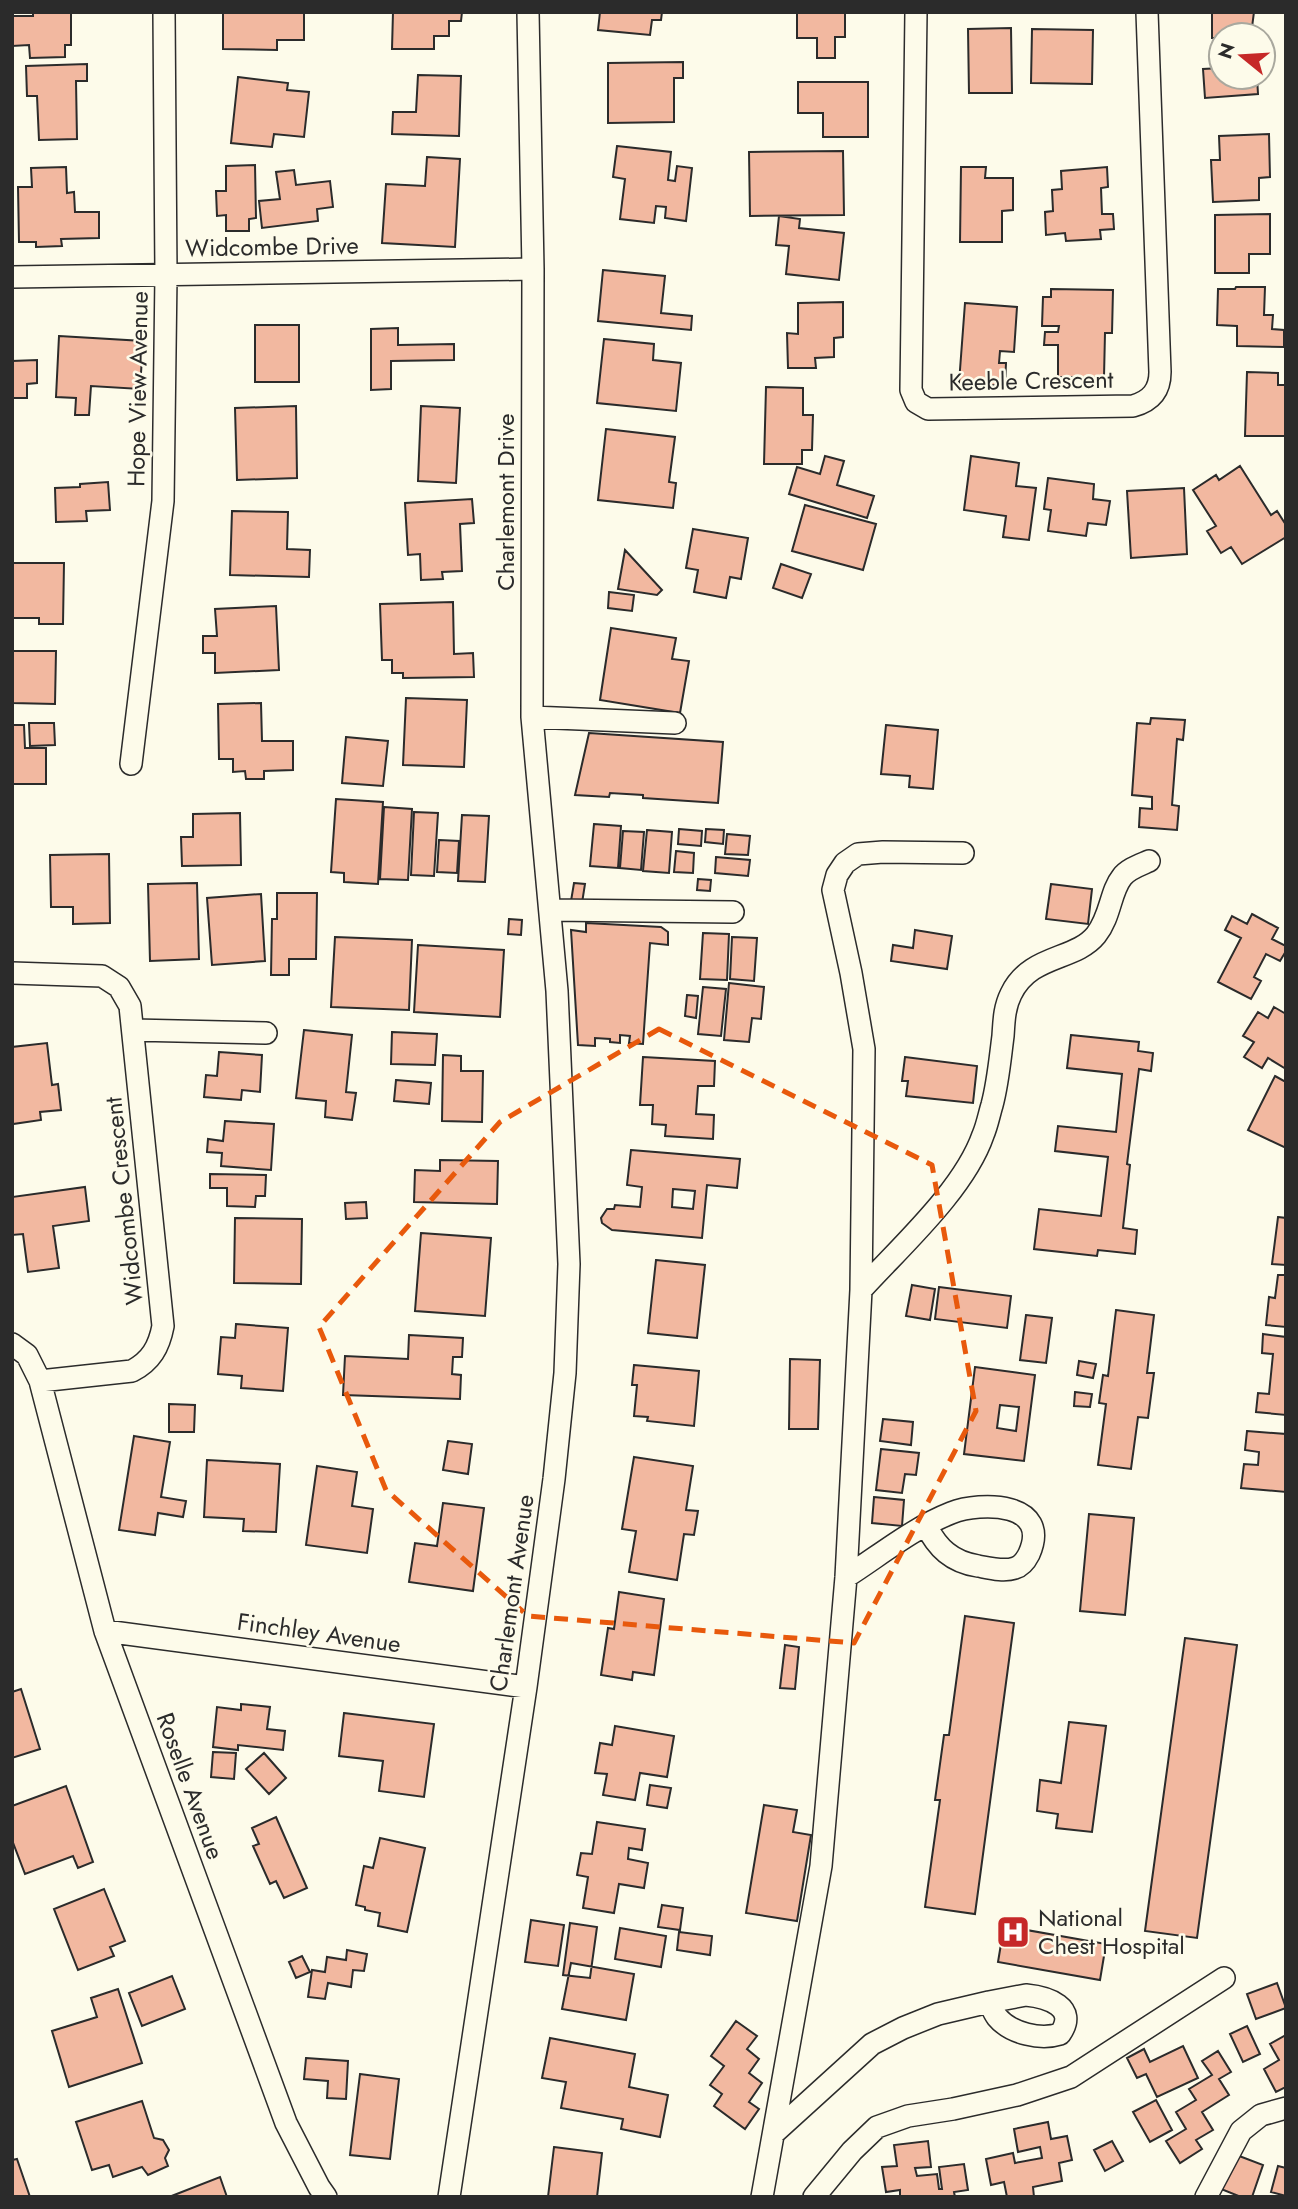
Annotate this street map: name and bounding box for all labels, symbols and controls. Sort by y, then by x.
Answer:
north arrow [1207,21,1277,91]
text: N [1211,40,1241,62]
street label: Widcombe Drive [185,227,359,266]
street label: Hope View Avenue [118,291,157,487]
street label: Keeble Crescent [948,362,1114,399]
street label: Charlemont Drive [488,413,523,591]
street label: Widcombe Crescent [95,1095,152,1307]
street label: Charlemont Avenue [480,1492,543,1694]
street label: Finchley Avenue [235,1604,403,1661]
street label: Roselle Avenue [148,1708,233,1864]
place label: National Chest Hospital [1038,1900,1185,1963]
hospital icon: National Chest Hospital [994,1913,1032,1951]

